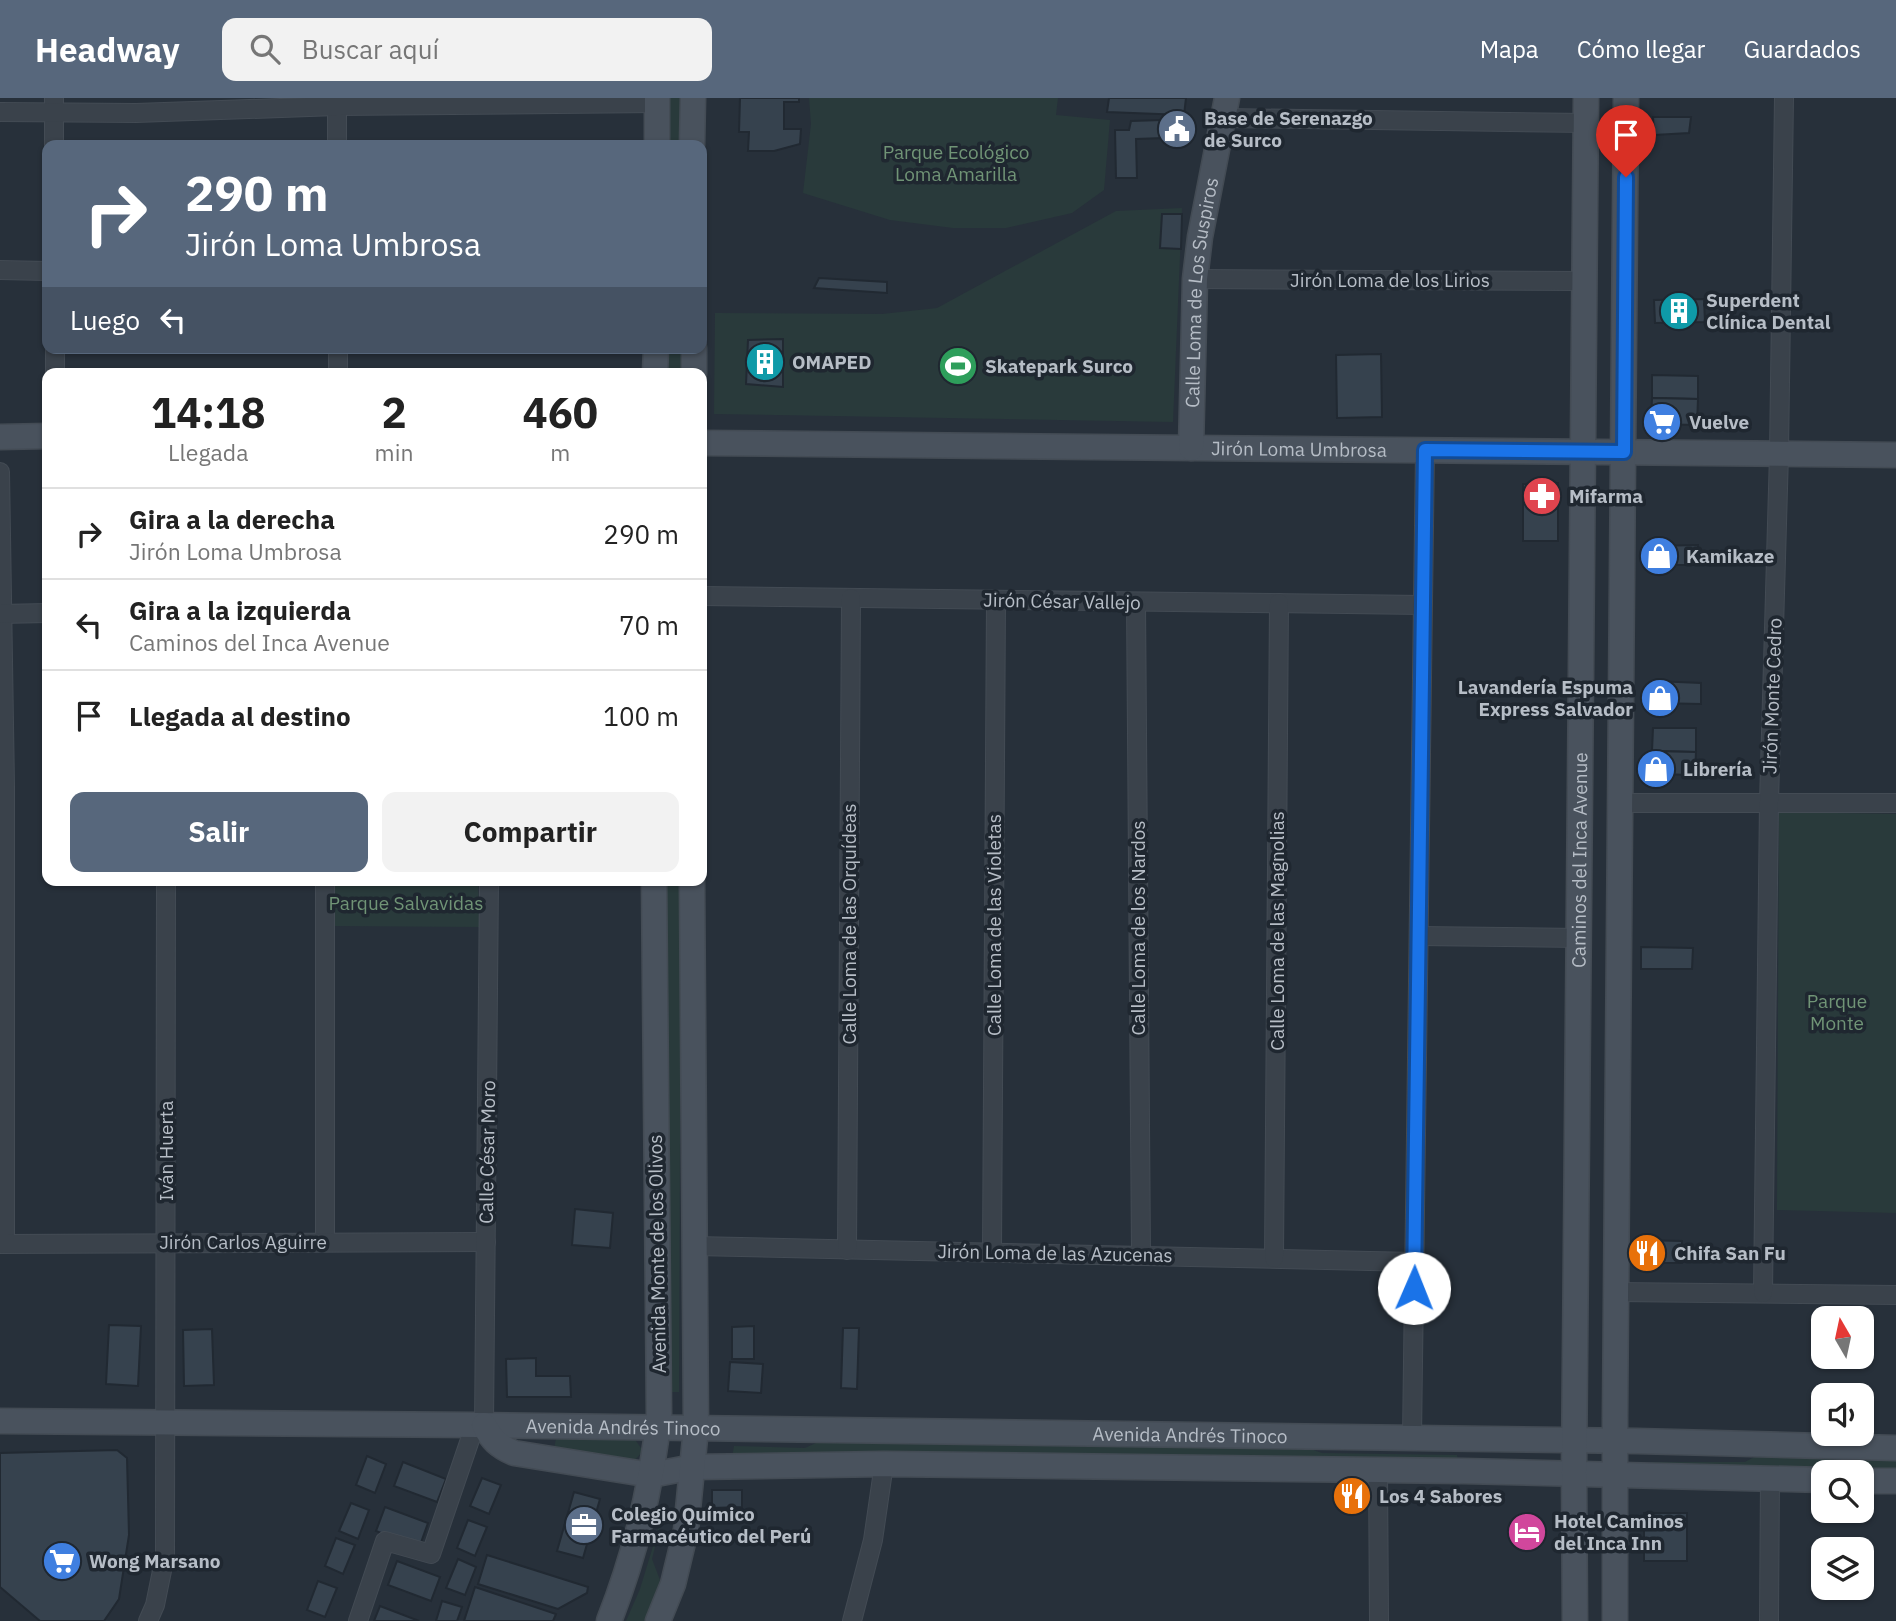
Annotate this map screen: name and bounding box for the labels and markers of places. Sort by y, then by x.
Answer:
pin [1596,105,1656,177]
place label: Base de Serenazgo de Surco [1204,106,1373,152]
public building icon: Base de Serenazgo de Surco [1156,108,1198,150]
place label: Superdent Clínica Dental [1706,288,1831,334]
building icon: Superdent Clínica Dental [1658,290,1700,332]
building icon: OMAPED [744,341,786,383]
sports icon: Skatepark Surco [937,345,979,387]
place label: OMAPED [792,350,871,374]
place label: Skatepark Surco [985,354,1133,378]
supermarket icon: Vuelve [1641,401,1683,443]
place label: Vuelve [1689,410,1749,434]
pharmacy icon: Mifarma [1521,475,1563,517]
place label: Mifarma [1569,484,1643,508]
shop icon: Kamikaze [1638,535,1680,577]
place label: Kamikaze [1686,544,1774,568]
place label: Lavandería Espuma Express Salvador [1458,675,1633,721]
shop icon: Lavandería Espuma Express Salvador [1639,677,1681,719]
shop icon: Librería [1635,748,1677,790]
place label: Librería [1683,757,1752,781]
restaurant icon: Chifa San Fu [1626,1232,1668,1274]
place label: Chifa San Fu [1674,1241,1786,1265]
restaurant icon: Los 4 Sabores [1331,1475,1373,1517]
place label: Los 4 Sabores [1379,1484,1502,1508]
place label: Colegio Químico Farmacéutico del Perú [611,1502,811,1548]
office icon: Colegio Químico Farmacéutico del Perú [563,1504,605,1546]
place label: Hotel Caminos del Inca Inn [1554,1509,1684,1555]
hotel icon: Hotel Caminos del Inca Inn [1506,1511,1548,1553]
supermarket icon: Wong Marsano [41,1540,83,1582]
place label: Wong Marsano [89,1549,221,1573]

